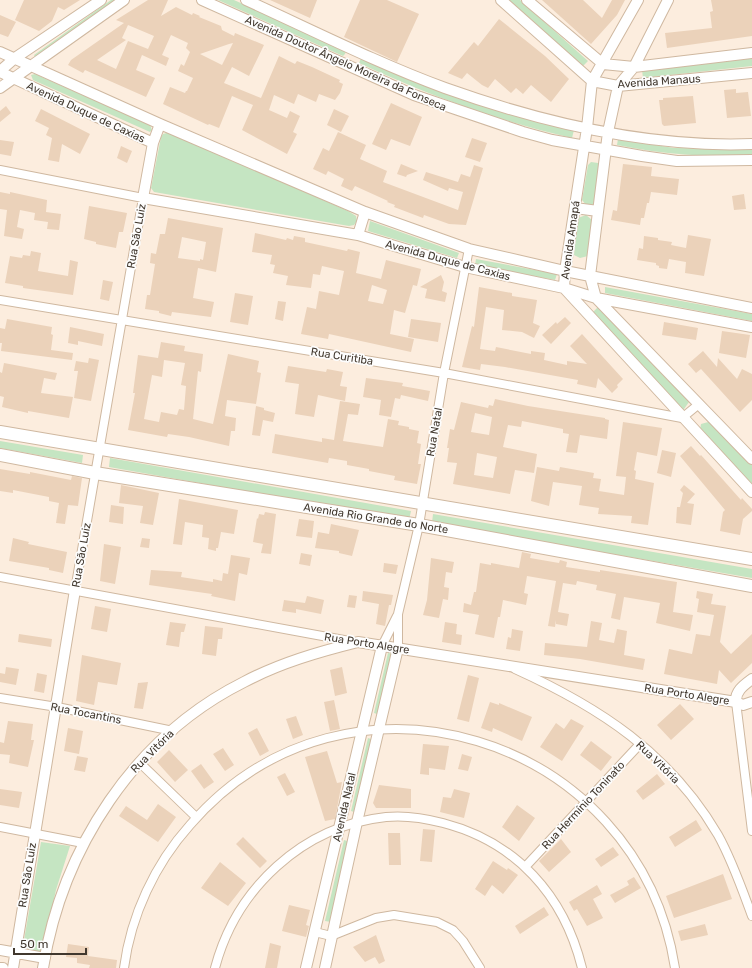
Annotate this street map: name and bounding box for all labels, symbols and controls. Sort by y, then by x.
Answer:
street label: Avenida Doutor Ângelo Moreira da Fonseca [243,13,448,114]
street label: Avenida Manaus [617,72,702,91]
street label: Avenida Duque de Caxias [25,79,147,146]
street label: Avenida Amapá [559,200,582,280]
street label: Rua São Luiz [124,202,149,269]
street label: Avenida Duque de Caxias [384,238,512,284]
street label: Rua Curitiba [310,345,374,368]
street label: Rua Natal [424,407,445,457]
street label: Avenida Rio Grande do Norte [303,501,449,536]
street label: Rua São Luiz [69,521,94,588]
street label: Rua Porto Alegre [323,630,410,657]
street label: Rua Porto Alegre [643,681,730,708]
street label: Rua Tocantins [49,700,123,727]
street label: Rua Vitória [128,727,177,776]
street label: Rua Vitória [633,738,682,786]
street label: Rua Hermínio Toninato [539,759,628,852]
street label: Avenida Natal [330,771,359,843]
street label: Rua São Luiz [16,841,39,908]
scale bar [14,930,86,956]
text: 50 m [20,937,48,951]

